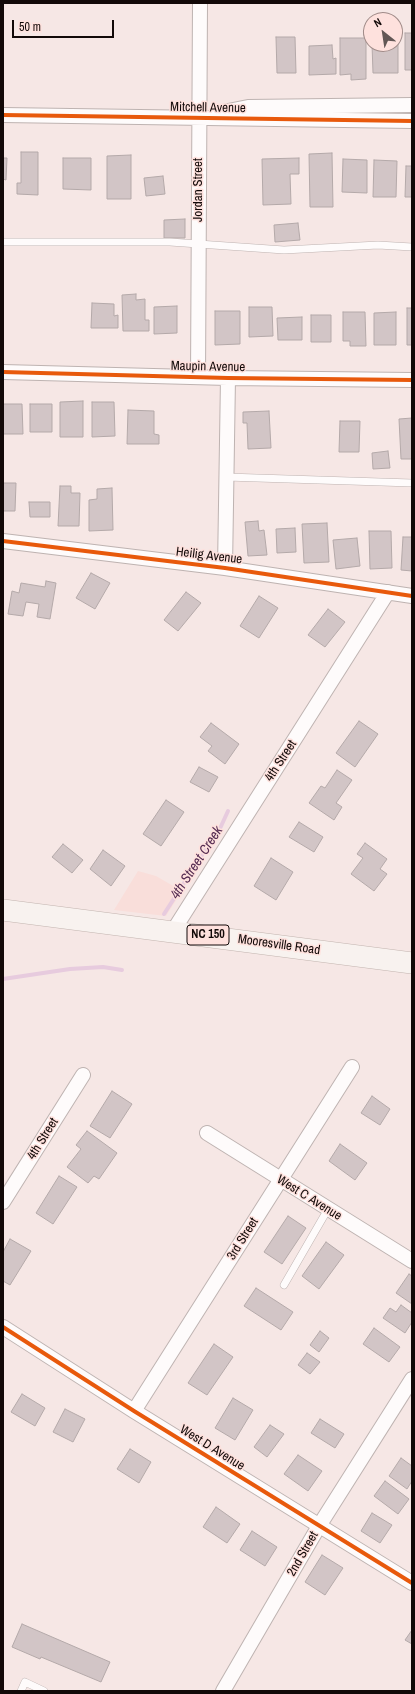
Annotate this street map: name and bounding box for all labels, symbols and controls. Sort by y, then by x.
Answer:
scale bar [14,12,116,38]
north arrow [363,12,403,52]
text: N [371,15,384,30]
text: 50 m [19,19,41,35]
street label: Mitchell Avenue [170,100,246,116]
street label: Jordan Street [191,158,207,222]
street label: Maupin Avenue [171,359,245,375]
street label: Heilig Avenue [175,544,243,568]
street label: 4th Street [262,737,300,785]
water label: 4th Street Creek [167,823,227,903]
road number: NC 150 [187,925,229,945]
street label: Mooresville Road [237,932,321,958]
street label: 4th Street [24,1115,62,1163]
street label: West C Avenue [274,1172,344,1224]
street label: 3rd Street [224,1215,262,1263]
street label: West D Avenue [177,1422,247,1474]
street label: 2nd Street [284,1529,322,1579]

